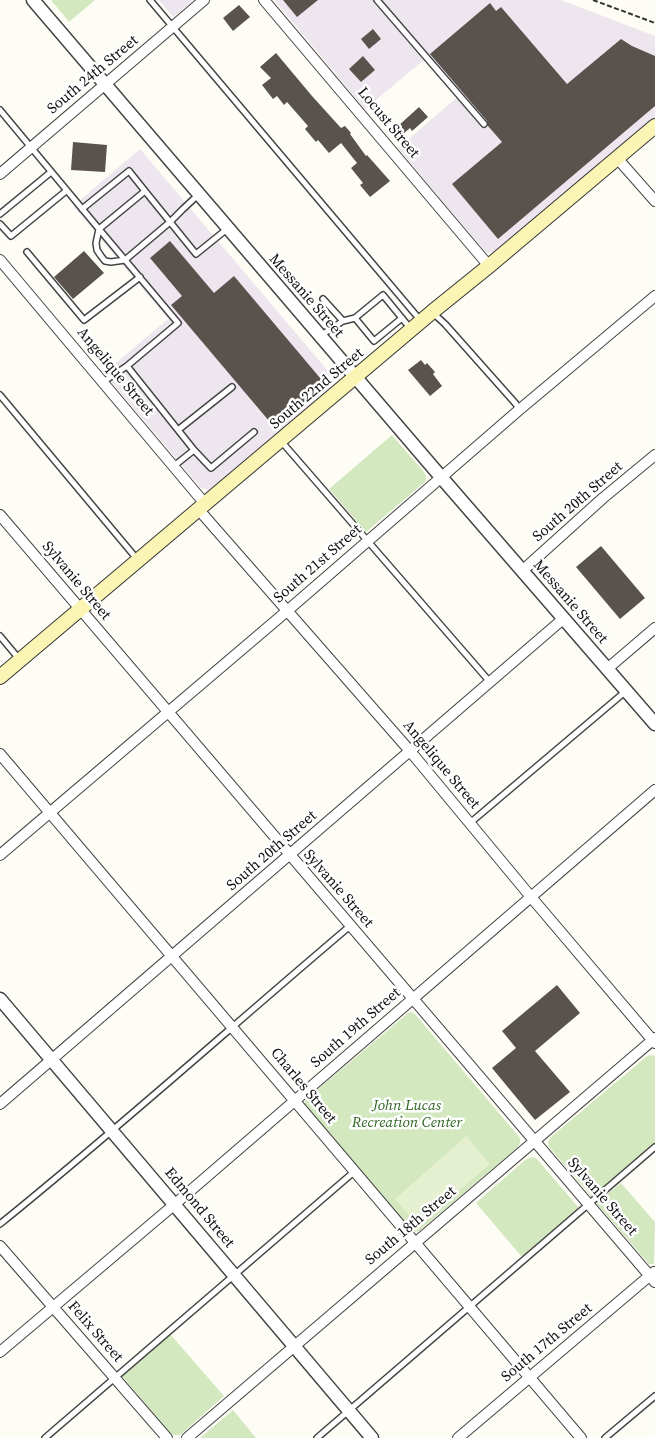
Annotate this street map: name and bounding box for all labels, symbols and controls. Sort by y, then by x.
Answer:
street label: South 24th Street [44,32,142,118]
street label: Locust Street [353,84,423,162]
street label: Messanie Street [265,250,347,342]
street label: Angelique Street [73,324,157,420]
street label: South 22nd Street [266,345,368,433]
street label: South 20th Street [529,458,627,546]
street label: South 21st Street [270,521,366,607]
street label: Sylvanie Street [38,538,114,624]
street label: Messanie Street [529,556,611,648]
street label: Angelique Street [399,717,483,813]
street label: South 20th Street [223,807,321,895]
street label: Sylvanie Street [299,846,377,932]
street label: South 19th Street [307,984,405,1072]
street label: Charles Street [266,1045,340,1127]
park label: John Lucas Recreation Center [352,1097,462,1132]
street label: Sylvanie Street [563,1154,641,1240]
street label: Edmond Street [160,1164,238,1252]
street label: South 18th Street [362,1183,460,1269]
street label: Felix Street [64,1298,126,1366]
street label: South 17th Street [498,1300,596,1386]

